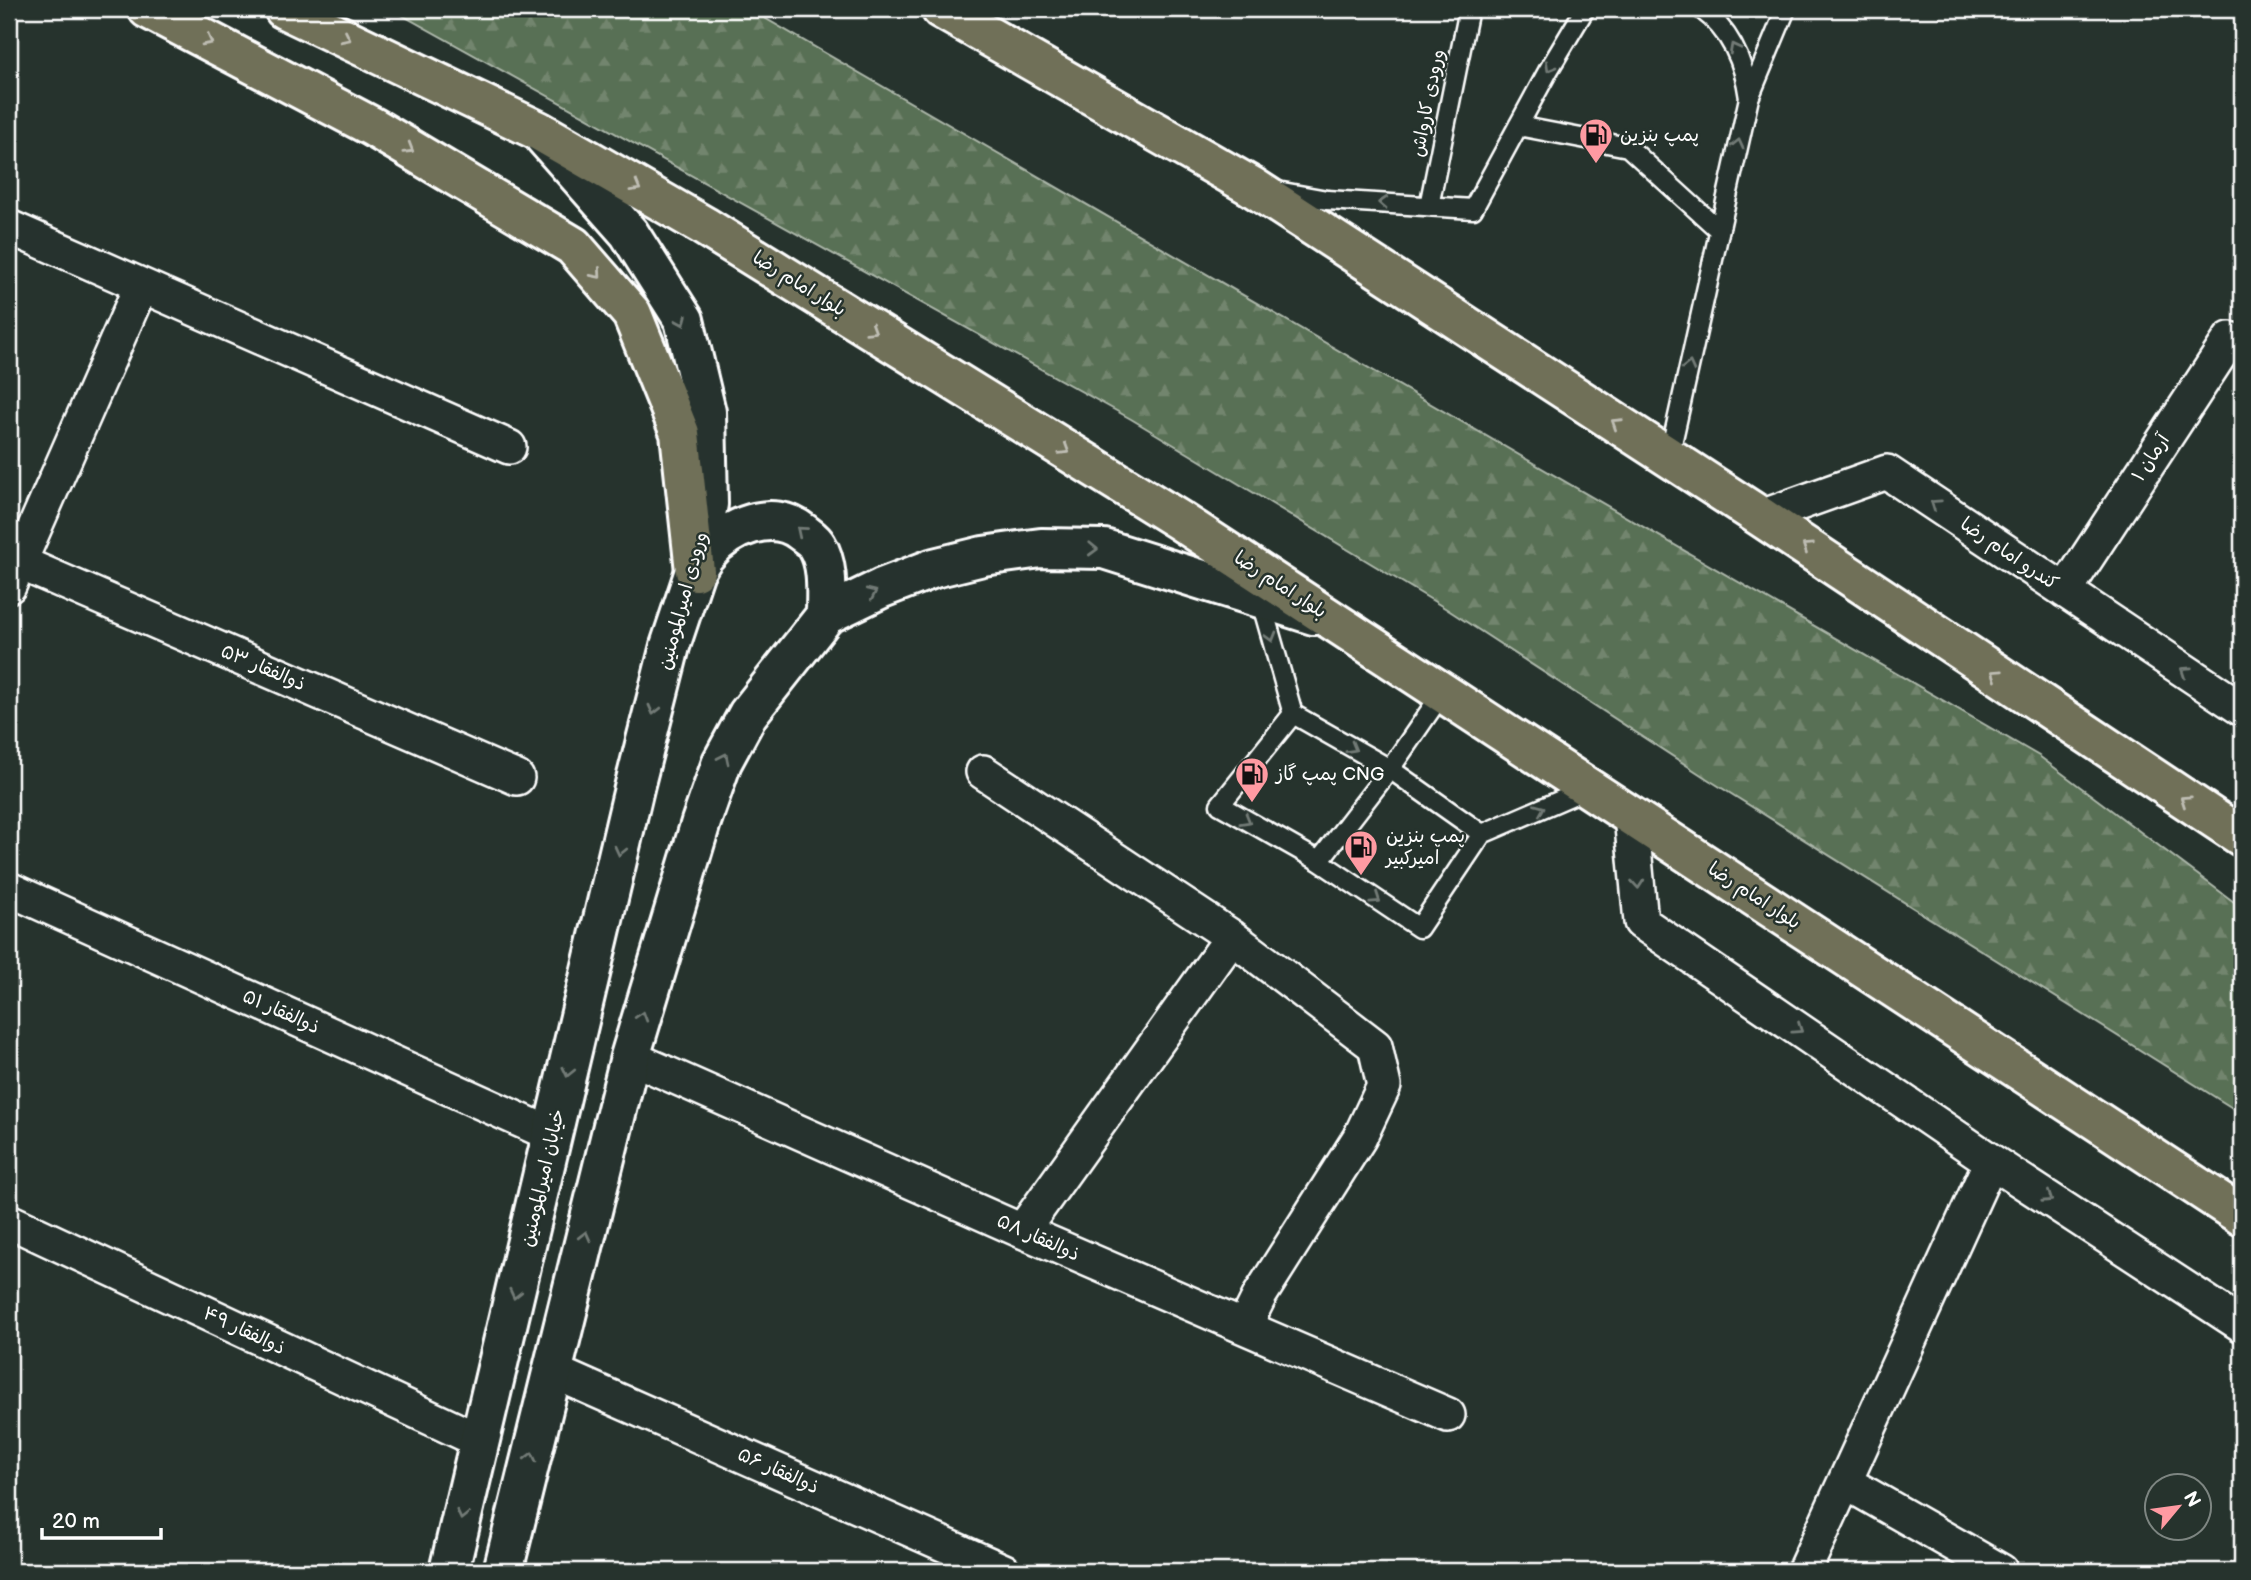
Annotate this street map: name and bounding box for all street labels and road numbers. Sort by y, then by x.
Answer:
street label: ورودی کارواش [1406,47,1450,159]
street label: بلوار امام رضا [747,246,850,323]
street label: آرمان ۱ [2127,429,2176,486]
street label: کندرو امام رضا [1954,513,2062,597]
street label: ورودی امیرالمومنین [653,529,713,673]
street label: بلوار امام رضا [1228,547,1331,625]
street label: ذوالفقار ۵۳ [217,640,309,696]
street label: بلوار امام رضا [1702,858,1805,936]
street label: ذوالفقار ۵۱ [239,985,323,1039]
street label: خیابان امیرالمومنین [516,1107,570,1249]
street label: ذوالفقار ۵۸ [993,1210,1083,1266]
street label: ذوالفقار ۴۹ [199,1302,289,1360]
street label: ذوالفقار ۵۶ [734,1443,822,1499]

